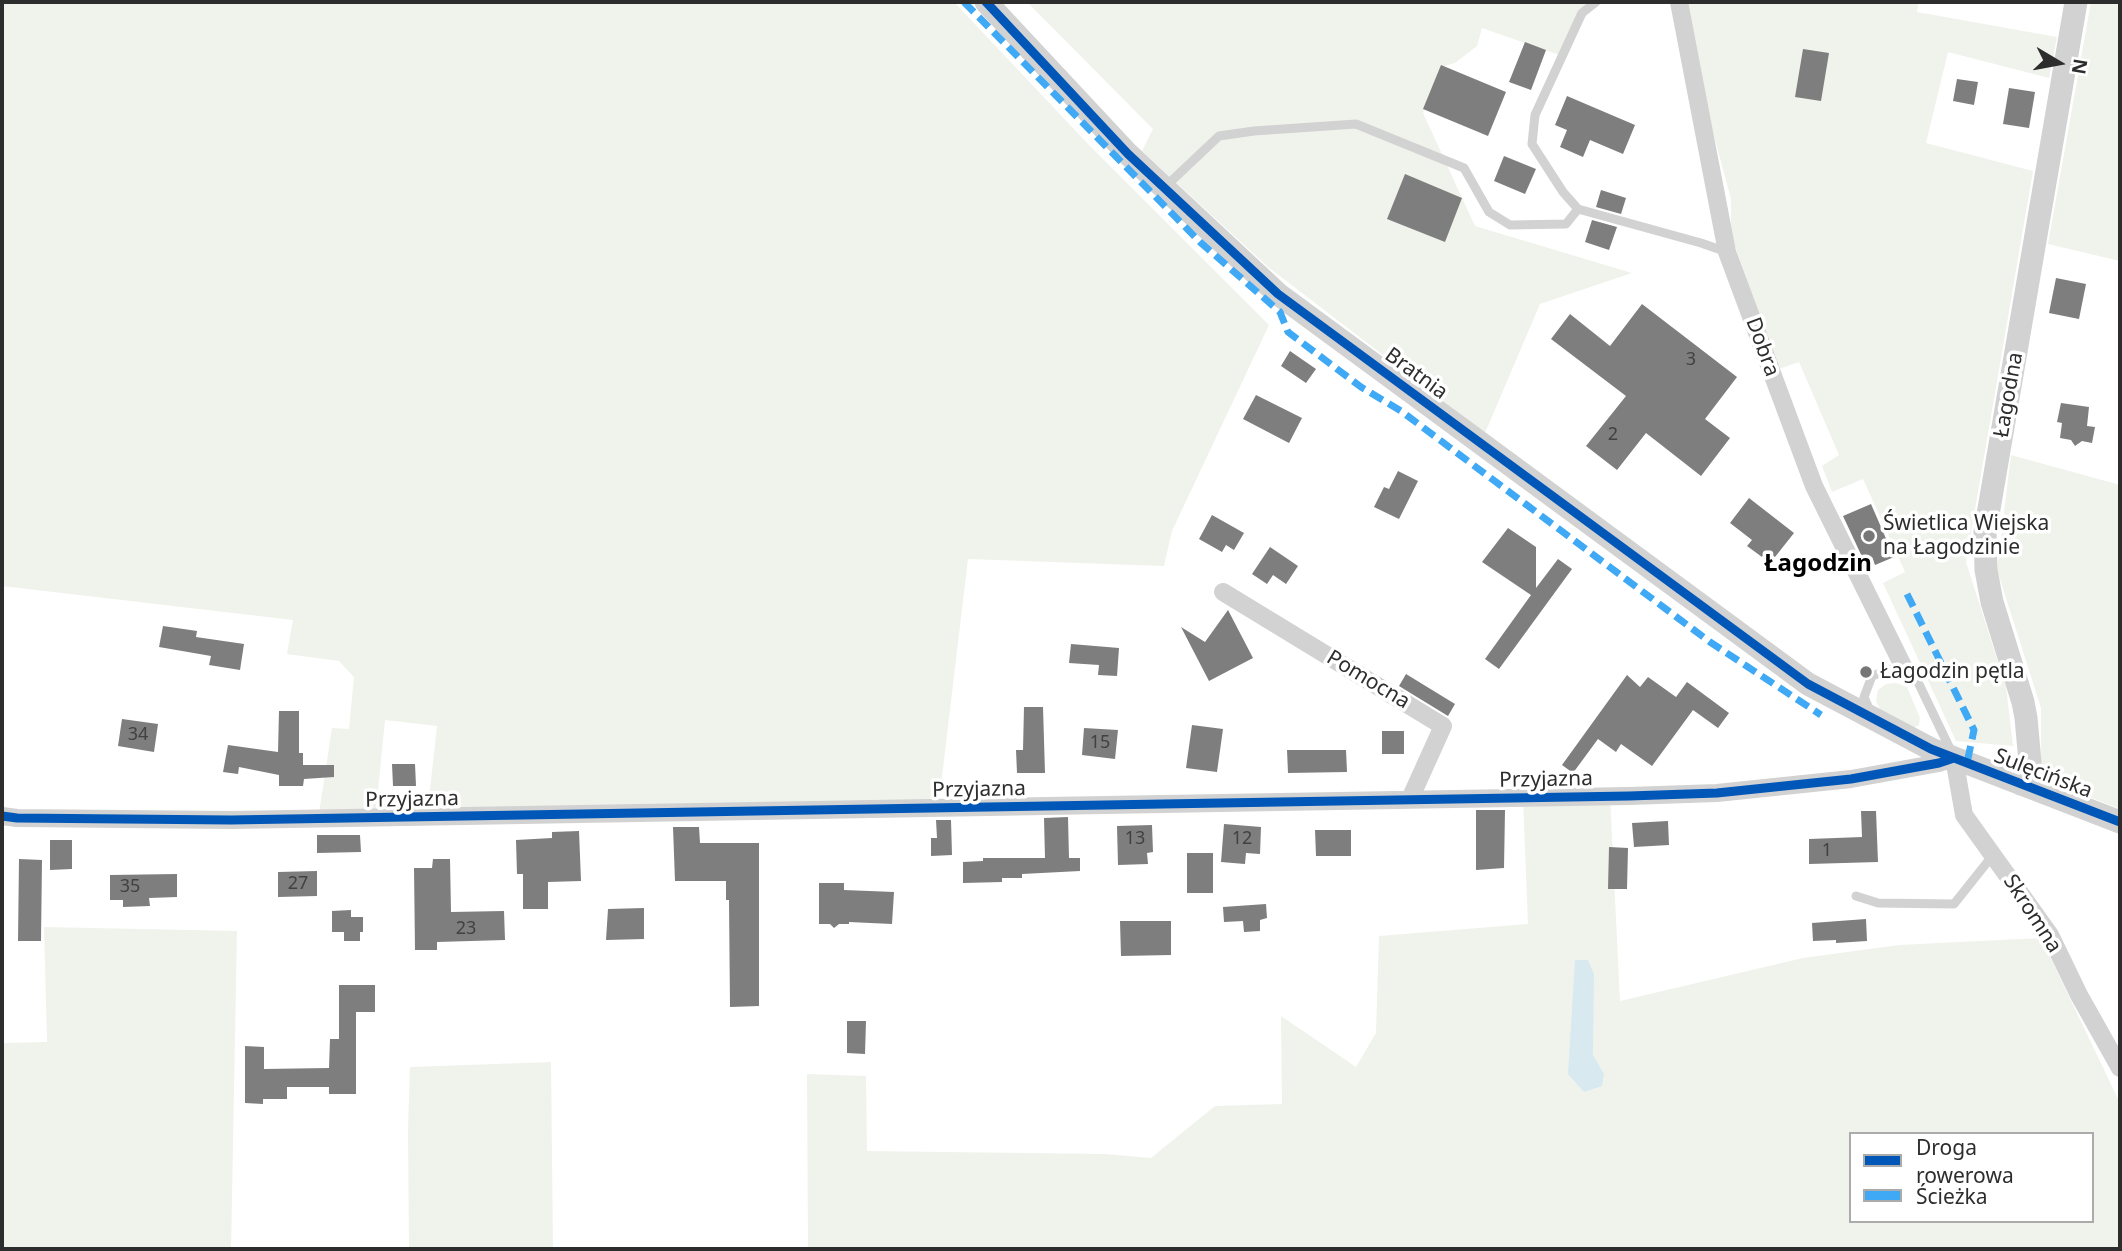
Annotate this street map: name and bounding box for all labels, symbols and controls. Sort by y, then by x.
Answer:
north arrow [2024,28,2094,98]
text: N [2066,57,2094,77]
street label: Dobra [1740,314,1784,380]
street label: Bratnia [1380,343,1452,405]
house number: 3 [1686,349,1696,371]
street label: Łagodna [1989,350,2029,440]
house number: 2 [1608,424,1618,446]
place label: Świetlica Wiejska na Łagodzinie [1883,511,2049,561]
marker: Świetlica Wiejska na Łagodzinie [1861,528,1877,544]
district label: Łagodzin [1764,550,1872,578]
street label: Pomocna [1322,645,1414,715]
place label: Łagodzin pętla [1880,659,2025,685]
marker: Łagodzin pętla [1858,664,1874,680]
house number: 34 [128,724,148,746]
house number: 15 [1090,732,1110,754]
street label: Sulęcińska [1990,744,2096,804]
street label: Przyjazna [1499,767,1593,793]
street label: Przyjazna [932,777,1026,803]
street label: Przyjazna [365,787,459,813]
house number: 13 [1125,828,1145,850]
house number: 12 [1232,828,1252,850]
house number: 1 [1822,840,1832,862]
street label: Skromna [1997,870,2067,958]
house number: 27 [288,873,308,895]
house number: 35 [120,876,140,898]
house number: 23 [456,918,476,940]
legend [1849,1132,2094,1223]
text: Droga rowerowa [1916,1133,2014,1189]
text: Ścieżka [1916,1182,1988,1210]

